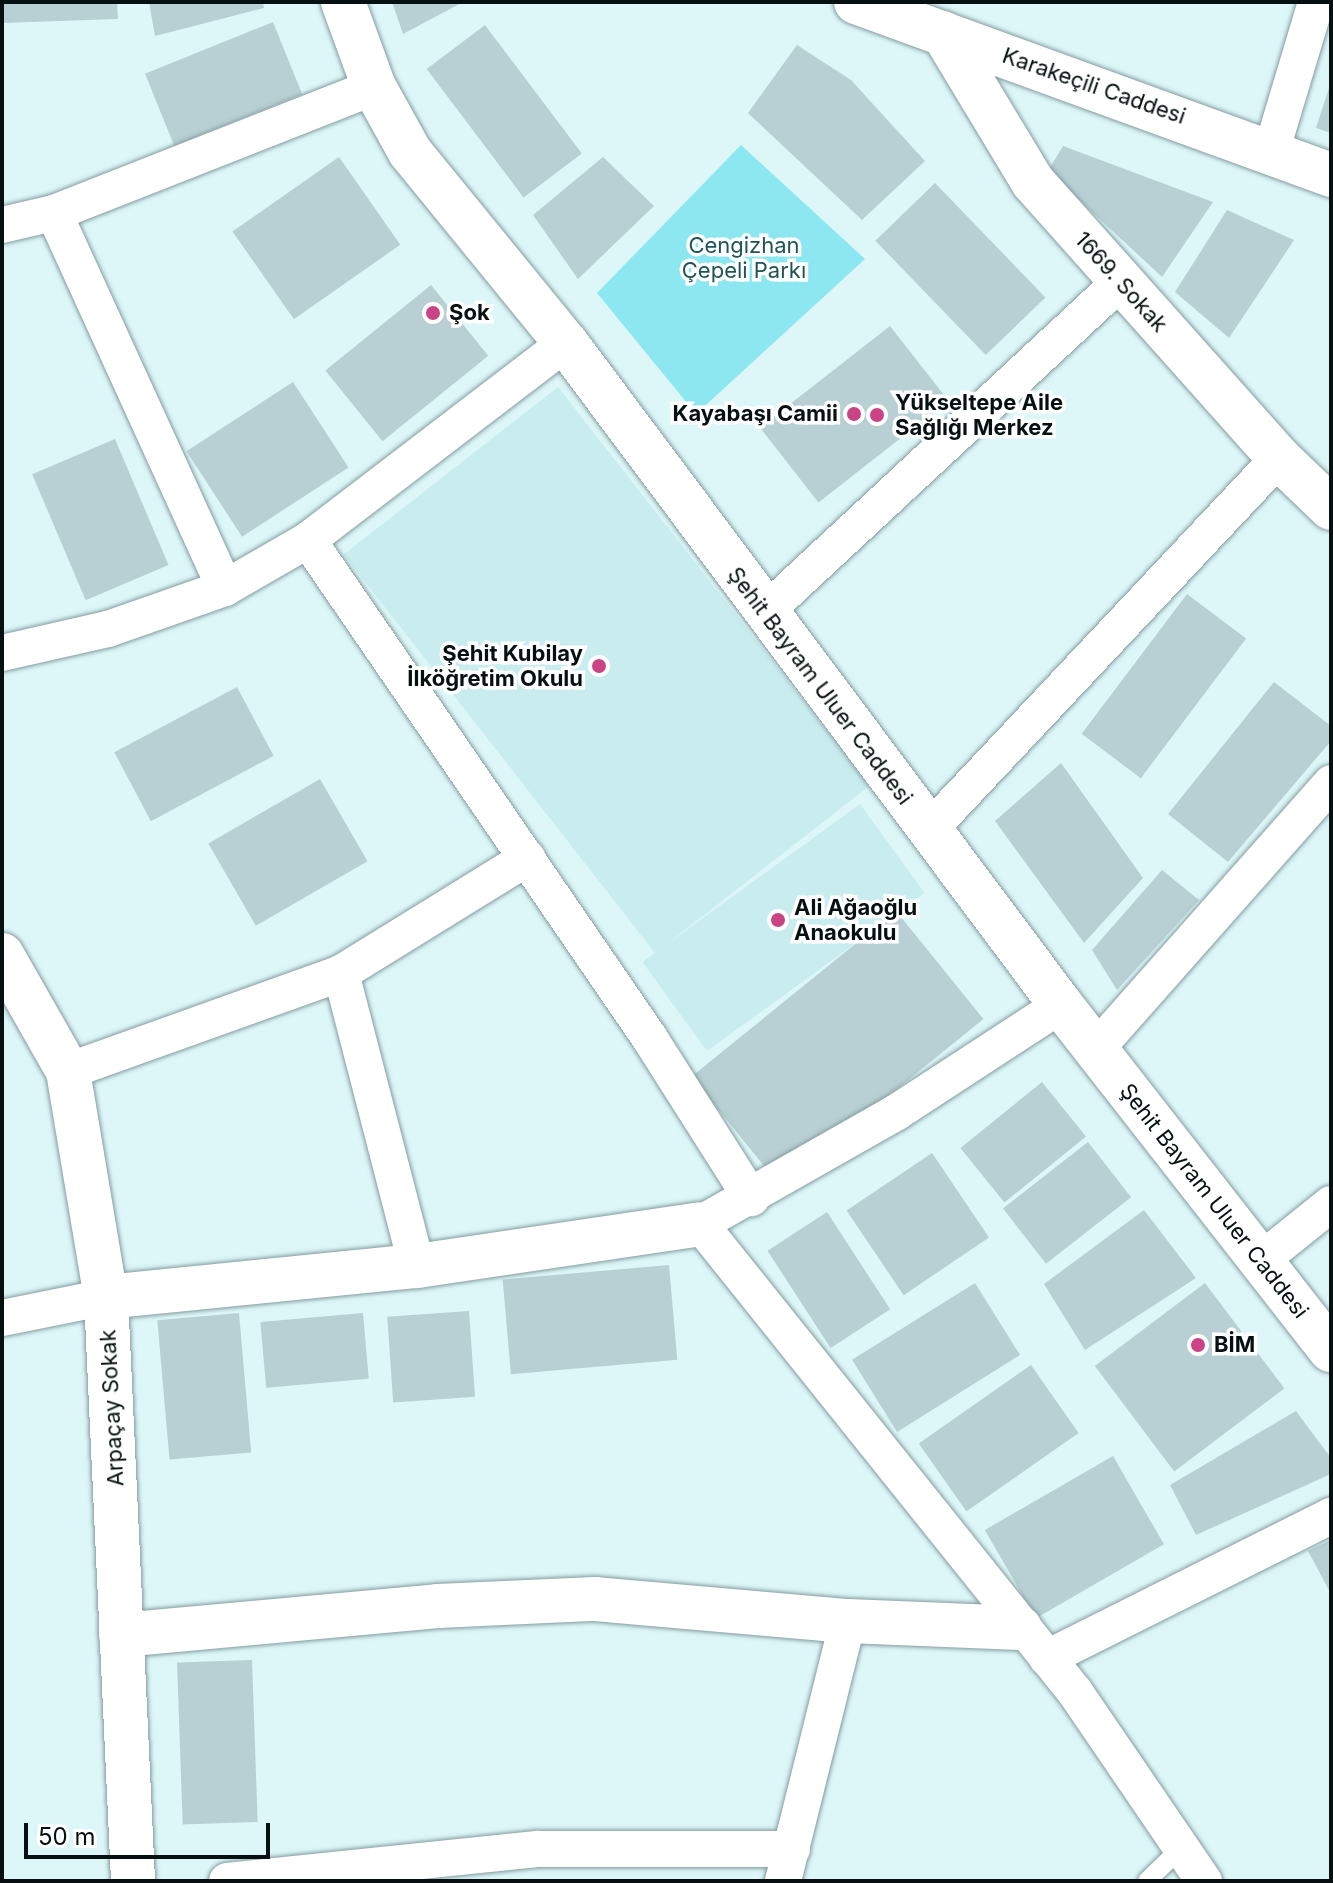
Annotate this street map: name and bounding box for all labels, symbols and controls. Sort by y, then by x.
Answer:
street label: Karakeçili Caddesi [999,42,1189,130]
street label: 1669. Sokak [1069,226,1173,338]
park label: Cengizhan Çepeli Parkı [682,232,806,284]
place label: Şok [449,300,490,326]
marker: Şok [424,304,442,322]
place label: Yükseltepe Aile Sağlığı Merkez [895,389,1063,440]
place label: Kayabaşı Camii [673,401,838,427]
marker: Yükseltepe Aile Sağlığı Merkez [866,404,888,426]
marker: Kayabaşı Camii [845,405,863,423]
street label: Şehit Bayram Uluer Caddesi [722,562,918,810]
place label: Şehit Kubilay İlköğretim Okulu [407,640,583,692]
marker: Şehit Kubilay İlköğretim Okulu [590,657,608,675]
place label: Ali Ağaoğlu Anaokulu [794,894,917,946]
marker: Ali Ağaoğlu Anaokulu [769,911,787,929]
street label: Şehit Bayram Uluer Caddesi [1114,1078,1314,1324]
street label: Arpaçay Sokak [95,1329,129,1487]
place label: BİM [1214,1332,1255,1358]
marker: BİM [1189,1336,1207,1354]
scale bar [28,1807,274,1857]
text: 50 m [38,1822,96,1851]

